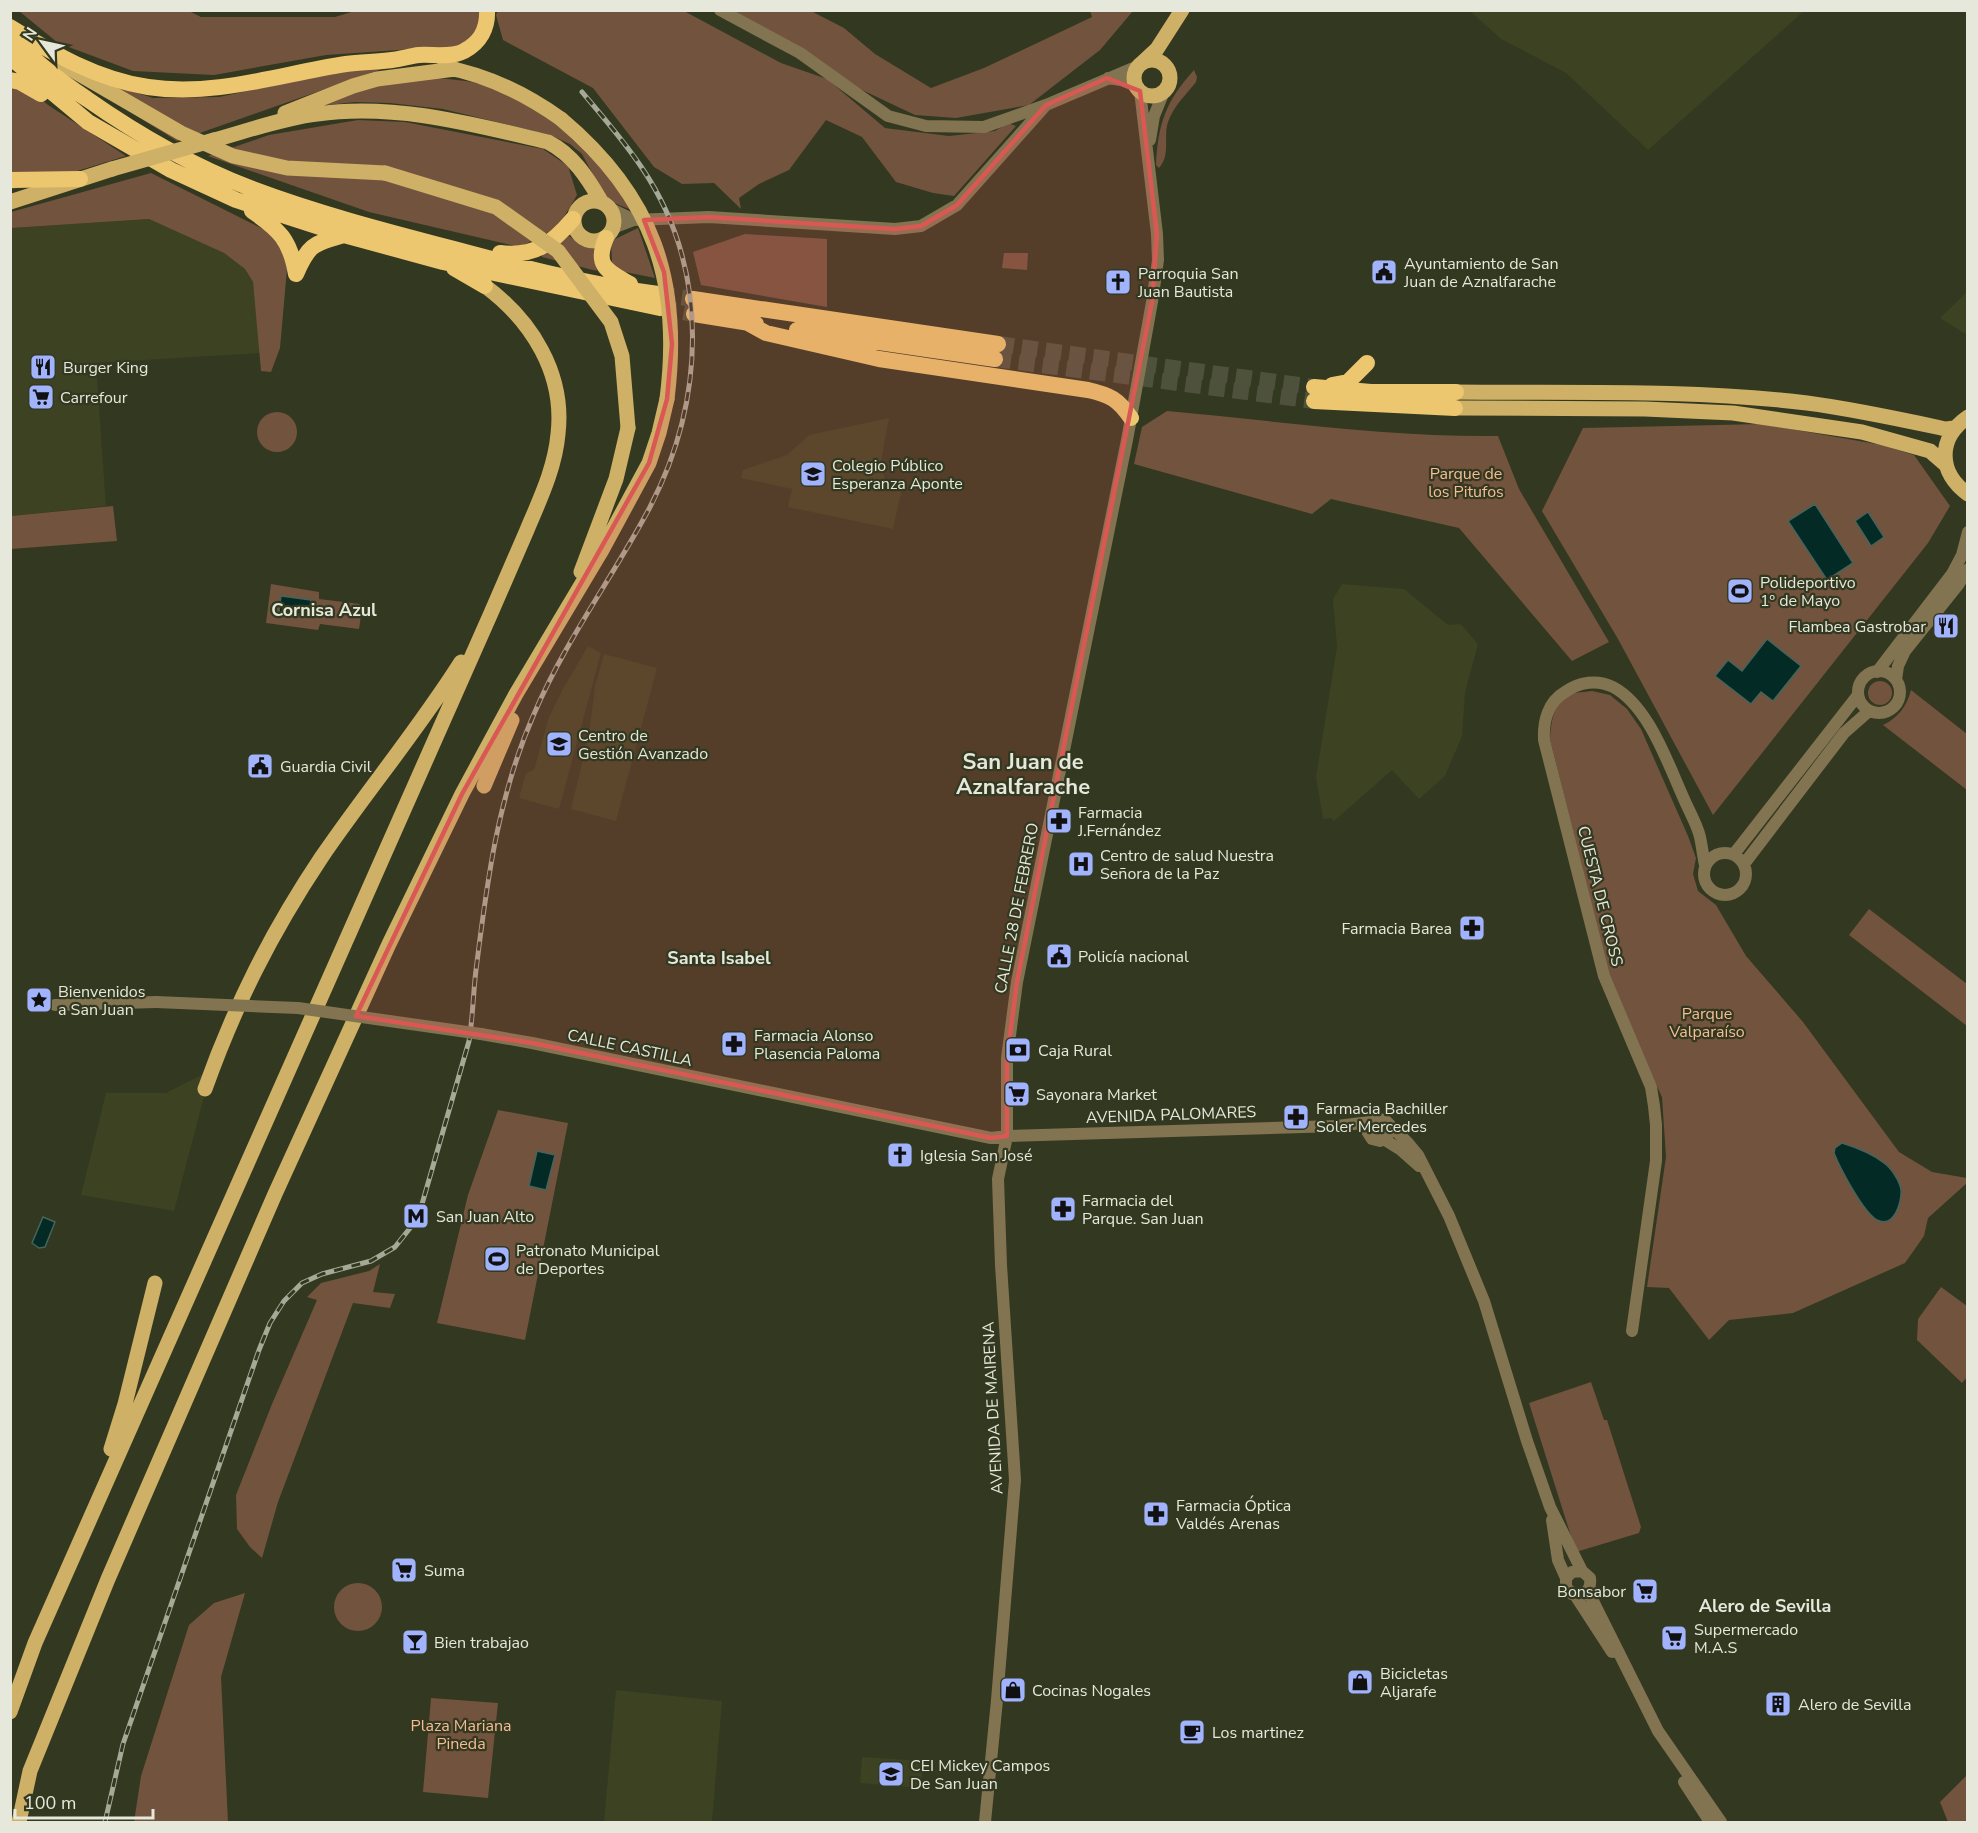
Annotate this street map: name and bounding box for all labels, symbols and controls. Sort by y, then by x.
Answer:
north arrow [12,12,72,72]
text: N [18,23,43,45]
place label: Ayuntamiento de San Juan de Aznalfarache [1403,253,1559,293]
public building icon: Ayuntamiento de San Juan de Aznalfarache [1369,257,1399,287]
place label: Parroquia San Juan Bautista [1137,263,1239,303]
church icon: Parroquia San Juan Bautista [1103,267,1133,297]
restaurant icon: Burger King [28,352,58,382]
place label: Burger King [63,357,148,379]
supermarket icon: Carrefour [26,382,56,412]
place label: Carrefour [60,387,128,409]
place label: Colegio Público Esperanza Aponte [832,455,963,495]
school or university icon: Colegio Público Esperanza Aponte [798,459,828,489]
park label: Parque de los Pitufos [1428,463,1504,503]
place label: Polideportivo 1º de Mayo [1760,572,1856,612]
sports icon: Polideportivo 1º de Mayo [1725,576,1755,606]
district label: Cornisa Azul [271,598,377,622]
restaurant icon: Flambea Gastrobar [1931,611,1961,641]
place label: Flambea Gastrobar [1789,616,1926,638]
place label: Centro de Gestión Avanzado [578,725,708,765]
school or university icon: Centro de Gestión Avanzado [544,729,574,759]
district label: San Juan de Aznalfarache [956,747,1090,802]
public building icon: Guardia Civil [245,751,275,781]
place label: Guardia Civil [280,756,372,778]
place label: Farmacia J.Fernández [1077,802,1161,842]
pharmacy icon: Farmacia J.Fernández [1044,806,1074,836]
street label: CALLE 28 DE FEBRERO [990,821,1044,995]
street label: CUESTA DE CROSS [1572,824,1628,969]
place label: Centro de salud Nuestra Señora de la Paz [1100,845,1274,885]
hospital icon: Centro de salud Nuestra Señora de la Paz [1066,849,1096,879]
pharmacy icon: Farmacia Barea [1457,913,1487,943]
place label: Farmacia Barea [1342,918,1452,940]
public building icon: Policía nacional [1044,941,1074,971]
district label: Santa Isabel [667,946,771,970]
place label: Policía nacional [1078,946,1189,968]
place label: Bienvenidos a San Juan [58,981,145,1021]
place icon: Bienvenidos a San Juan [24,985,54,1015]
park label: Parque Valparaíso [1668,1003,1745,1043]
street label: CALLE CASTILLA [565,1024,695,1072]
place label: Farmacia Alonso Plasencia Paloma [754,1025,880,1065]
pharmacy icon: Farmacia Alonso Plasencia Paloma [719,1029,749,1059]
bank icon: Caja Rural [1003,1035,1033,1065]
place label: Caja Rural [1038,1040,1112,1062]
supermarket icon: Sayonara Market [1002,1079,1032,1109]
place label: Sayonara Market [1036,1084,1157,1106]
place label: Farmacia Bachiller Soler Mercedes [1316,1098,1448,1138]
street label: AVENIDA PALOMARES [1085,1101,1257,1129]
pharmacy icon: Farmacia Bachiller Soler Mercedes [1281,1102,1311,1132]
church icon: Iglesia San José [885,1140,915,1170]
place label: Iglesia San José [920,1145,1032,1167]
place label: Farmacia del Parque. San Juan [1082,1190,1204,1230]
pharmacy icon: Farmacia del Parque. San Juan [1048,1194,1078,1224]
metro station icon: San Juan Alto [401,1201,431,1231]
place label: San Juan Alto [436,1206,534,1228]
place label: Patronato Municipal de Deportes [516,1240,660,1280]
sports icon: Patronato Municipal de Deportes [482,1244,512,1274]
street label: AVENIDA DE MAIRENA [977,1321,1009,1495]
place label: Farmacia Óptica Valdés Arenas [1175,1495,1291,1535]
pharmacy icon: Farmacia Óptica Valdés Arenas [1141,1499,1171,1529]
supermarket icon: Suma [389,1555,419,1585]
place label: Suma [424,1560,465,1582]
supermarket icon: Bonsabor [1630,1576,1660,1606]
place label: Bonsabor [1557,1581,1626,1603]
district label: Alero de Sevilla [1699,1594,1831,1618]
place label: Supermercado M.A.S [1694,1619,1798,1659]
supermarket icon: Supermercado M.A.S [1659,1623,1689,1653]
bar icon: Bien trabajao [400,1627,430,1657]
place label: Bien trabajao [434,1632,529,1654]
place label: Bicicletas Aljarafe [1380,1663,1448,1703]
shop icon: Bicicletas Aljarafe [1345,1667,1375,1697]
shop icon: Cocinas Nogales [998,1675,1028,1705]
place label: Cocinas Nogales [1032,1680,1151,1702]
building icon: Alero de Sevilla [1763,1689,1793,1719]
place label: Alero de Sevilla [1798,1694,1912,1716]
park label: Plaza Mariana Pineda [411,1715,511,1755]
cafe icon: Los martinez [1177,1717,1207,1747]
place label: Los martinez [1212,1722,1304,1744]
place label: CEI Mickey Campos De San Juan [910,1755,1050,1795]
school or university icon: CEI Mickey Campos De San Juan [876,1759,906,1789]
scale bar [15,1782,153,1820]
text: 100 m [24,1791,76,1815]

